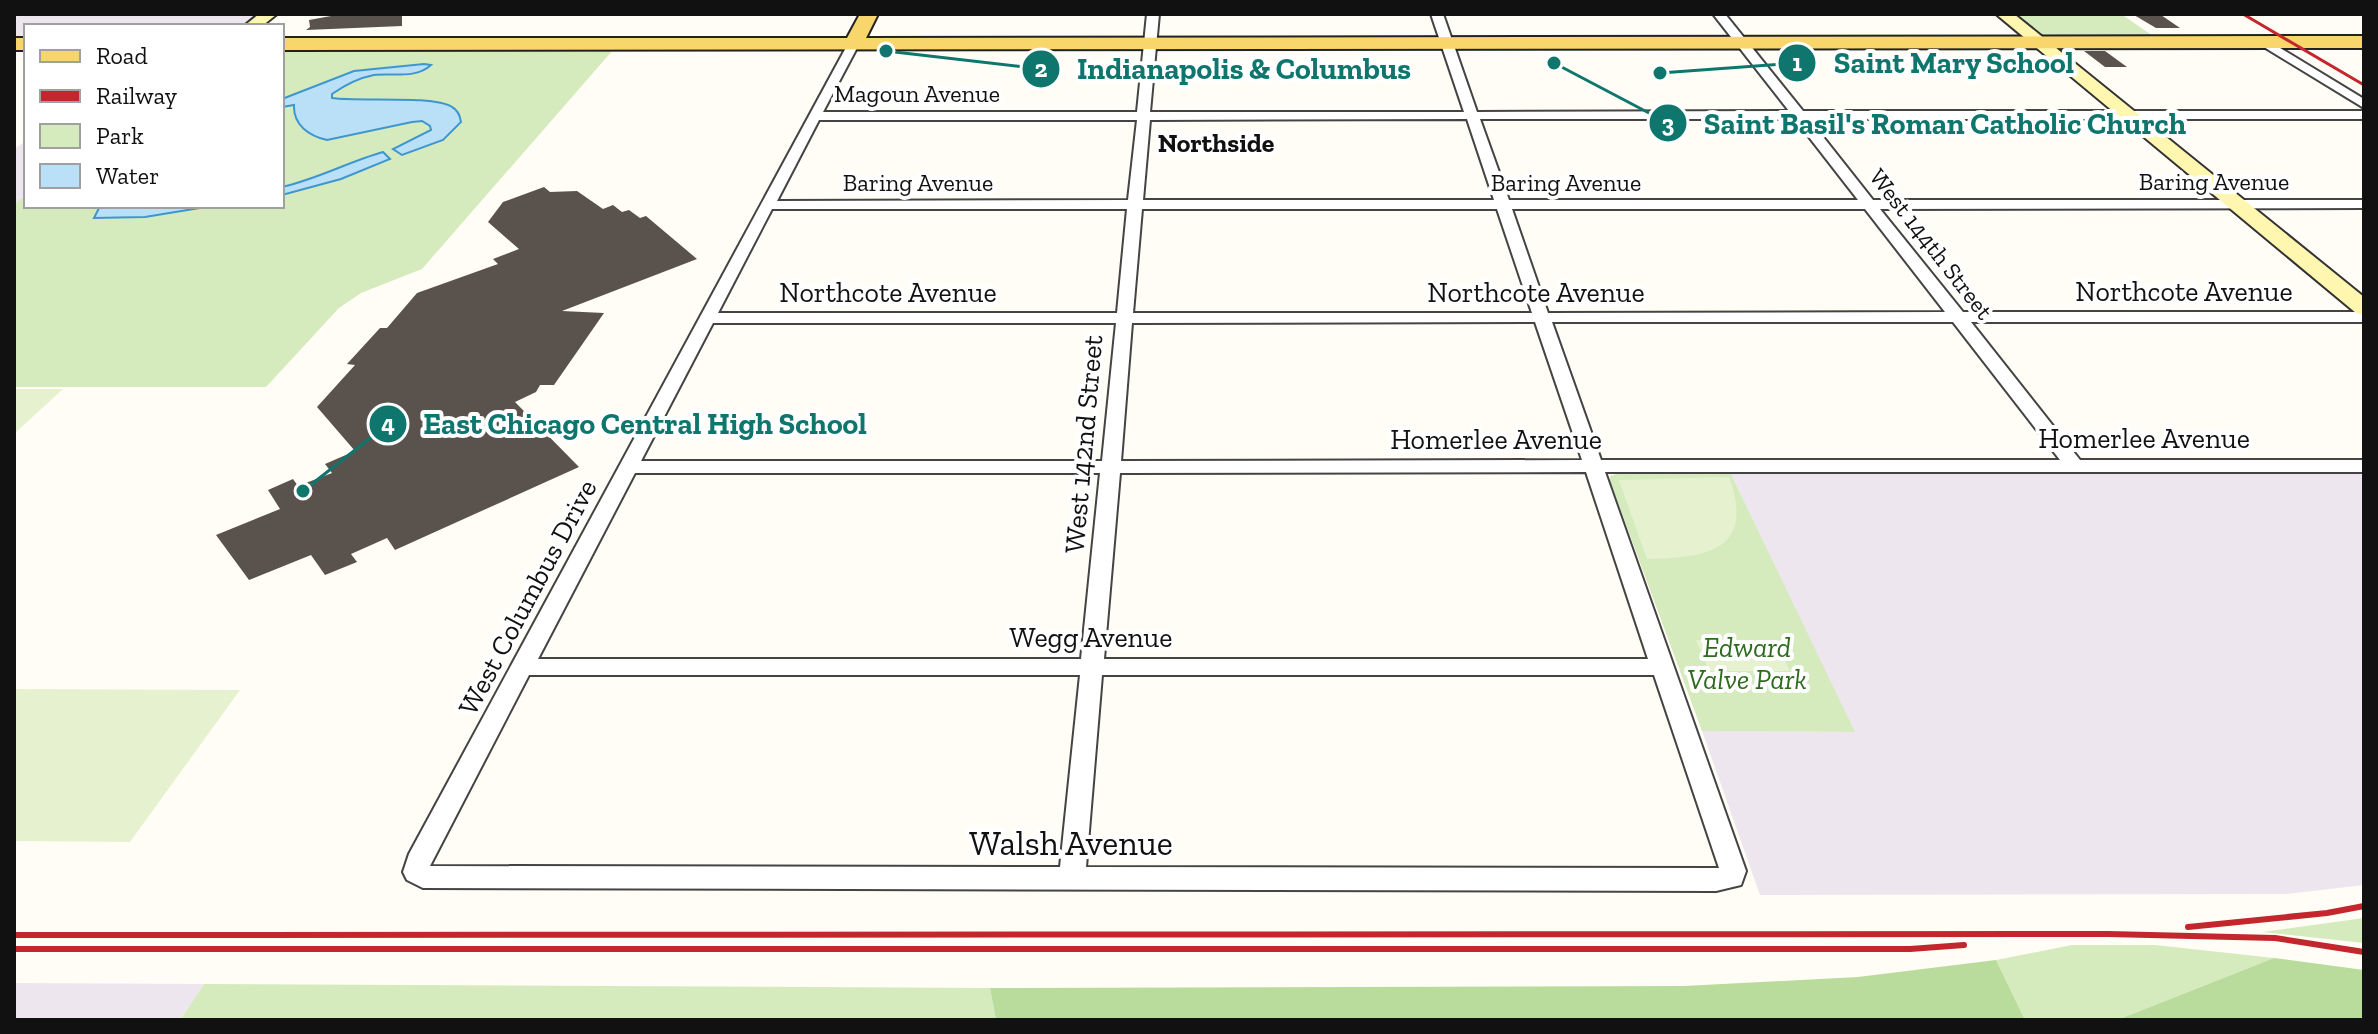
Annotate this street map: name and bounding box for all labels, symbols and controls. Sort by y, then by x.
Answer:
legend [24,24,284,208]
callout: Saint Mary School [1777,36,2090,90]
text: Road [96,41,148,70]
callout: Indianapolis & Columbus [1021,42,1427,96]
text: Saint Mary School [1834,45,2075,81]
text: 1 [1792,48,1802,77]
text: Indianapolis & Columbus [1077,51,1411,87]
text: 2 [1035,54,1048,83]
street label: Magoun Avenue [834,79,1000,108]
text: Railway [96,81,178,110]
callout: Saint Basil's Roman Catholic Church [1648,96,2202,150]
text: Saint Basil's Roman Catholic Church [1704,106,2187,142]
text: 3 [1662,109,1675,138]
text: Park [96,121,144,150]
district label: Northside [1158,127,1275,159]
text: Water [96,161,159,190]
street label: West 144th Street [1864,163,1999,325]
street label: Baring Avenue [2139,167,2289,196]
street label: Baring Avenue [843,168,993,197]
street label: Baring Avenue [1491,168,1641,197]
street label: Northcote Avenue [2075,275,2293,308]
street label: Northcote Avenue [779,276,997,309]
street label: Northcote Avenue [1427,276,1645,309]
street label: West 142nd Street [1058,333,1110,555]
callout: East Chicago Central High School [368,397,883,451]
text: East Chicago Central High School [423,406,867,442]
text: 4 [381,409,395,438]
street label: Homerlee Avenue [2038,422,2250,455]
street label: Homerlee Avenue [1390,423,1602,456]
street label: West Columbus Drive [451,474,604,721]
street label: Wegg Avenue [1010,621,1172,654]
park label: Edward Valve Park [1687,631,1807,696]
street label: Walsh Avenue [969,823,1173,864]

